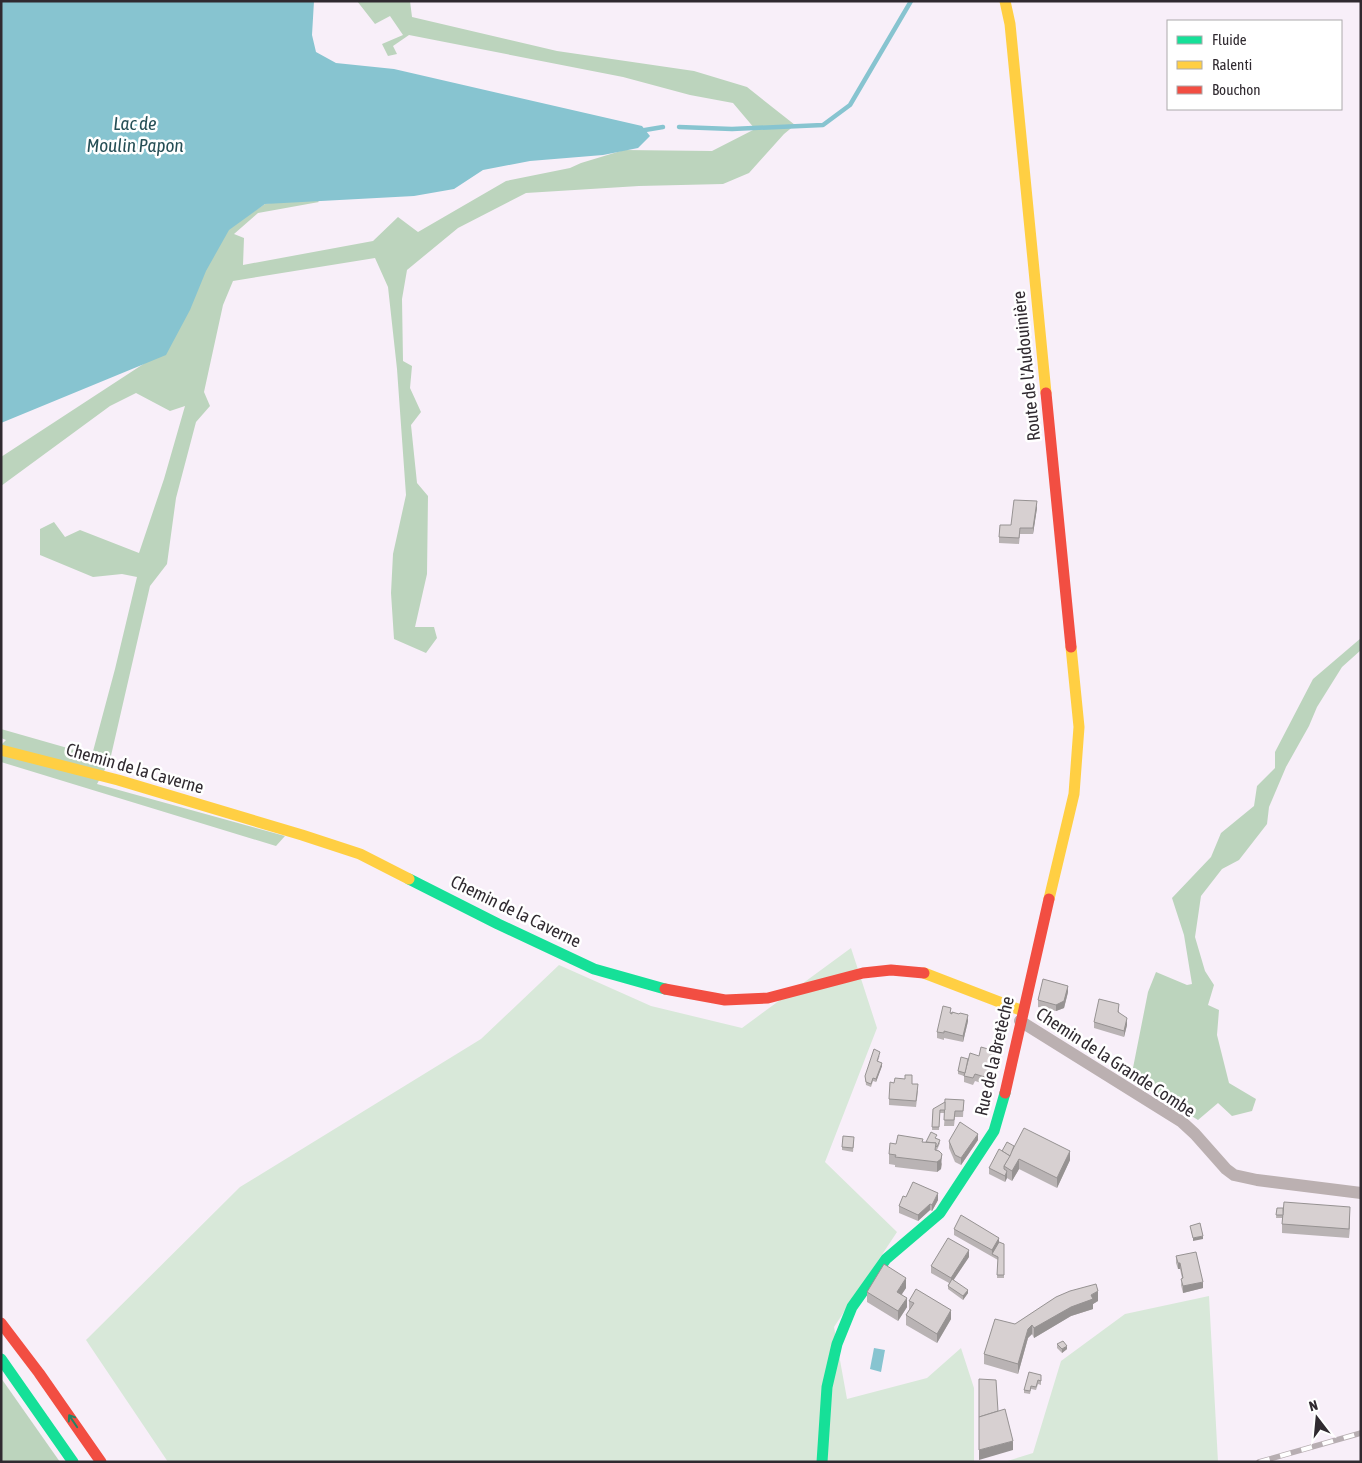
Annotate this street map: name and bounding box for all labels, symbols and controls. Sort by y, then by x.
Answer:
legend [1167,20,1342,110]
text: Fluide [1212,31,1247,48]
text: Ralenti [1212,56,1252,73]
text: Bouchon [1212,81,1261,98]
water label: Lac de Moulin Papon [86,112,184,156]
street label: Route de l'Audouinière [1008,290,1044,442]
street label: Chemin de la Caverne [64,738,206,798]
street label: Chemin de la Caverne [448,870,584,952]
street label: Rue de la Bretèche [970,994,1018,1118]
street label: Chemin de la Grande Combe [1033,1003,1199,1121]
north arrow [1292,1393,1342,1443]
text: N [1307,1397,1320,1414]
one-way arrow [68,1415,78,1429]

